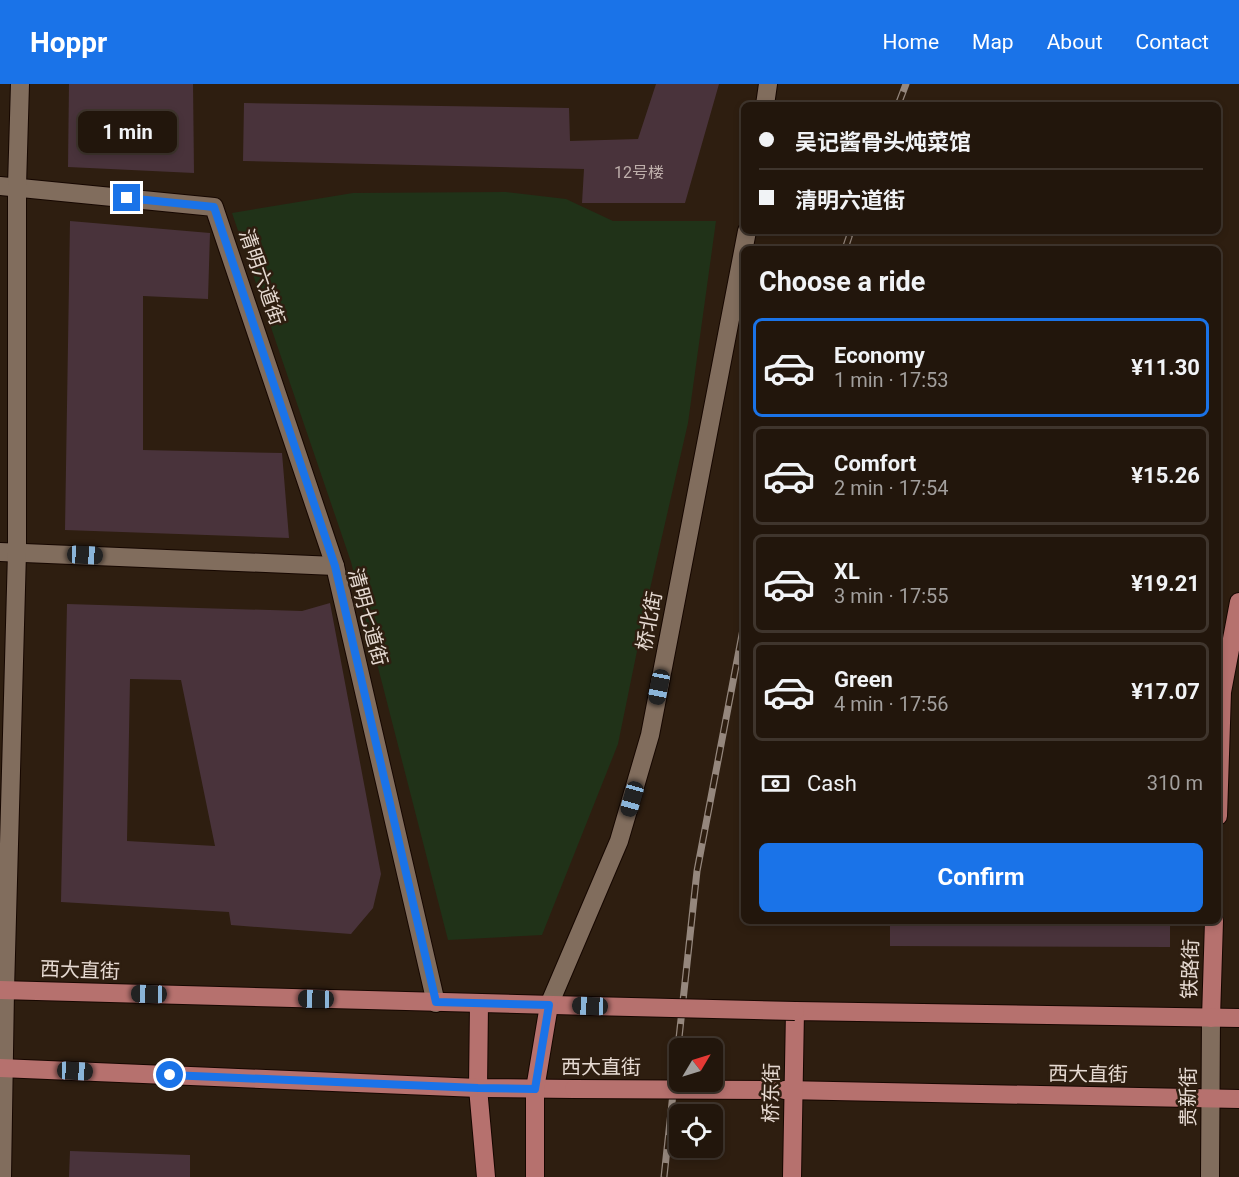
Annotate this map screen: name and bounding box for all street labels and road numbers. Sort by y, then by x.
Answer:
street label: 清明六道街 [234,226,290,328]
street label: 清明七道街 [343,566,393,668]
street label: 桥北街 [631,589,667,653]
street label: 铁路街 [1177,939,1203,999]
street label: 西大直街 [40,957,120,983]
street label: 西大直街 [561,1055,641,1079]
street label: 西大直街 [1048,1061,1128,1087]
street label: 桥东街 [758,1063,784,1123]
street label: 贵新街 [1176,1067,1200,1127]

